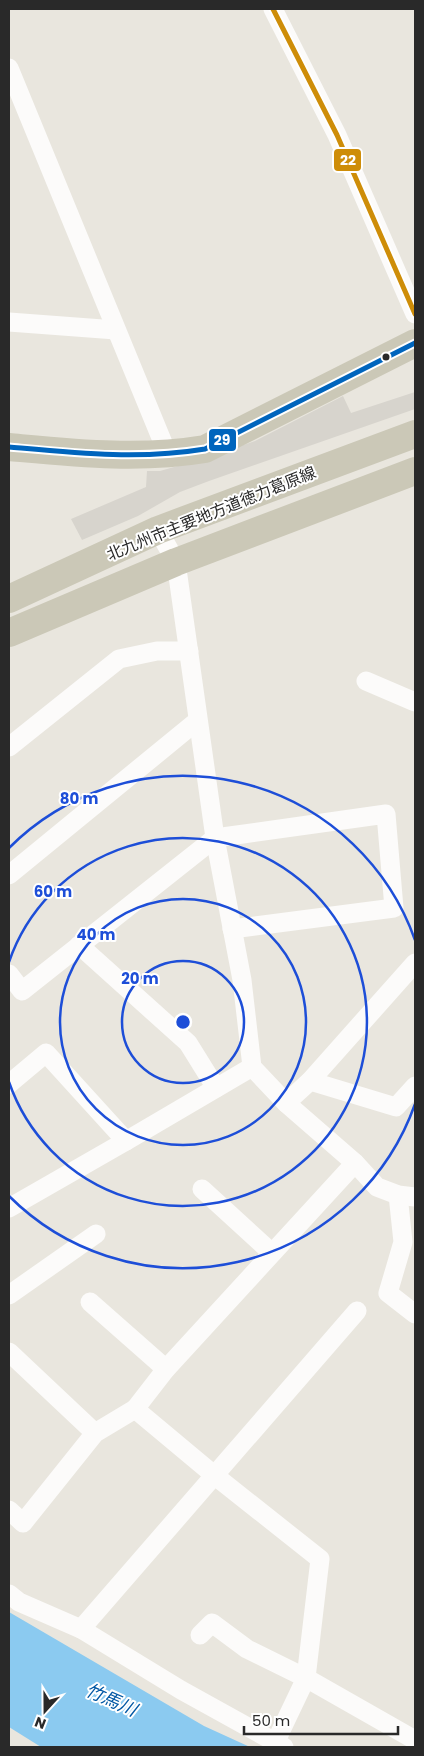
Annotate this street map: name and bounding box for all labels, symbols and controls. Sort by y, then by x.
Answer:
line badge: 22 [333,148,362,172]
text: 22 [340,150,356,170]
unlabelled marker [381,352,391,362]
line badge: 29 [208,428,237,452]
text: 29 [214,430,230,450]
street label: 北九州市主要地方道徳力葛原線 [103,461,319,566]
text: 80 m [60,788,98,809]
text: 60 m [34,881,72,902]
text: 40 m [76,924,116,945]
text: 20 m [121,968,159,989]
centre of rings [174,1013,192,1031]
water label: 竹馬川 [81,1677,143,1723]
north arrow [20,1686,70,1736]
scale bar [244,1704,398,1736]
text: 50 m [252,1710,290,1731]
text: N [32,1712,49,1734]

